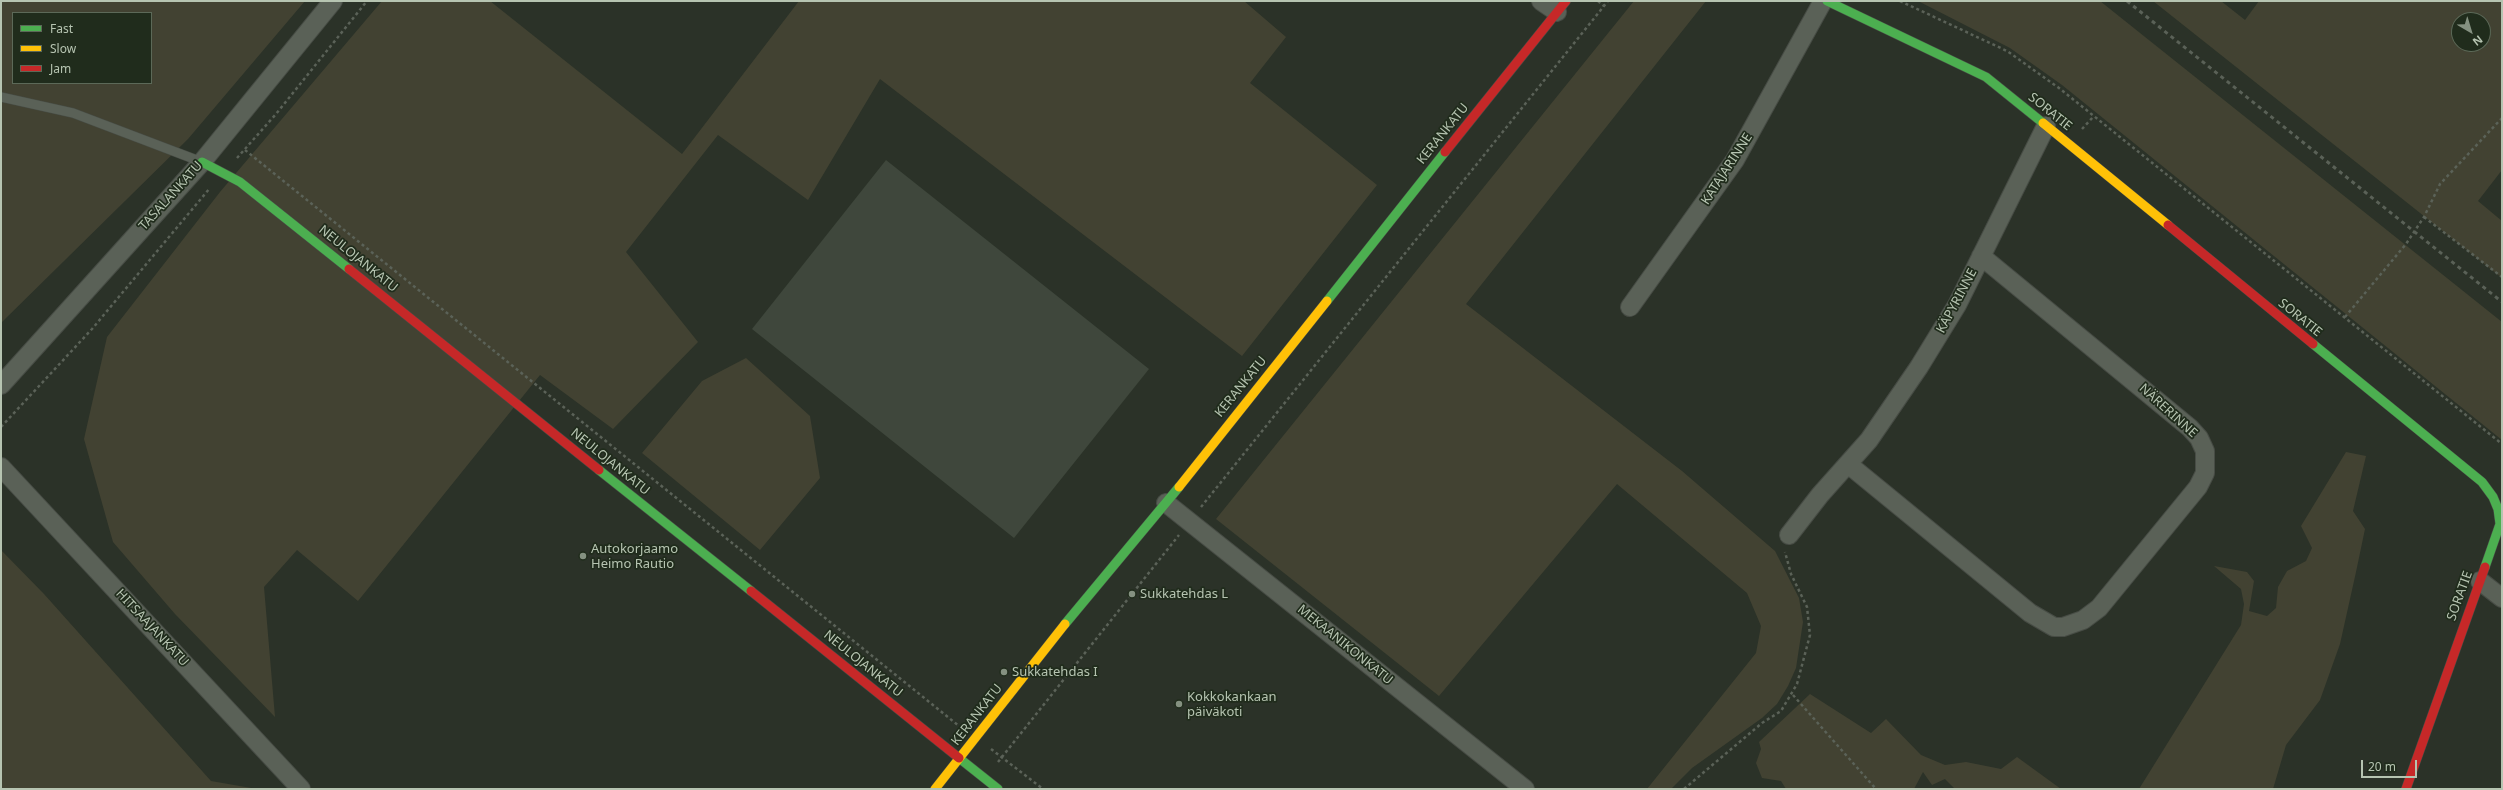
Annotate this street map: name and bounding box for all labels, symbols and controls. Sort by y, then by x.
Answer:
legend [12,12,152,84]
north arrow [2451,12,2491,52]
text: Fast [50,20,73,37]
text: N [2470,32,2486,50]
text: Slow [50,40,76,57]
text: Jam [50,60,71,77]
street label: SORATIE [2025,90,2075,134]
street label: KERANKATU [1414,100,1472,168]
street label: KATAJARINNE [1698,130,1756,208]
street label: TASALANKATU [136,158,206,234]
street label: NEULOJANKATU [315,222,401,296]
street label: KÄPYRINNE [1933,266,1981,336]
street label: SORATIE [2275,296,2325,340]
street label: KERANKATU [1212,353,1270,421]
street label: NÄRERINNE [2136,381,2200,441]
street label: NEULOJANKATU [567,425,653,499]
place label: Autokorjaamo Heimo Rautio [591,541,678,572]
marker: Autokorjaamo Heimo Rautio [578,551,588,561]
street label: SORATIE [2444,569,2476,623]
street label: HITSAAJANKATU [112,586,192,670]
place label: Sukkatehdas L [1140,586,1228,602]
marker: Sukkatehdas L [1127,589,1137,599]
street label: MEKAANIKONKATU [1294,602,1396,688]
street label: NEULOJANKATU [820,627,906,701]
place label: Sukkatehdas I [1012,664,1098,680]
marker: Sukkatehdas I [999,667,1009,677]
street label: KERANKATU [948,681,1006,749]
place label: Kokkokankaan päiväkoti [1187,689,1276,720]
marker: Kokkokankaan päiväkoti [1174,699,1184,709]
scale bar [2363,752,2419,778]
text: 20 m [2368,758,2396,775]

